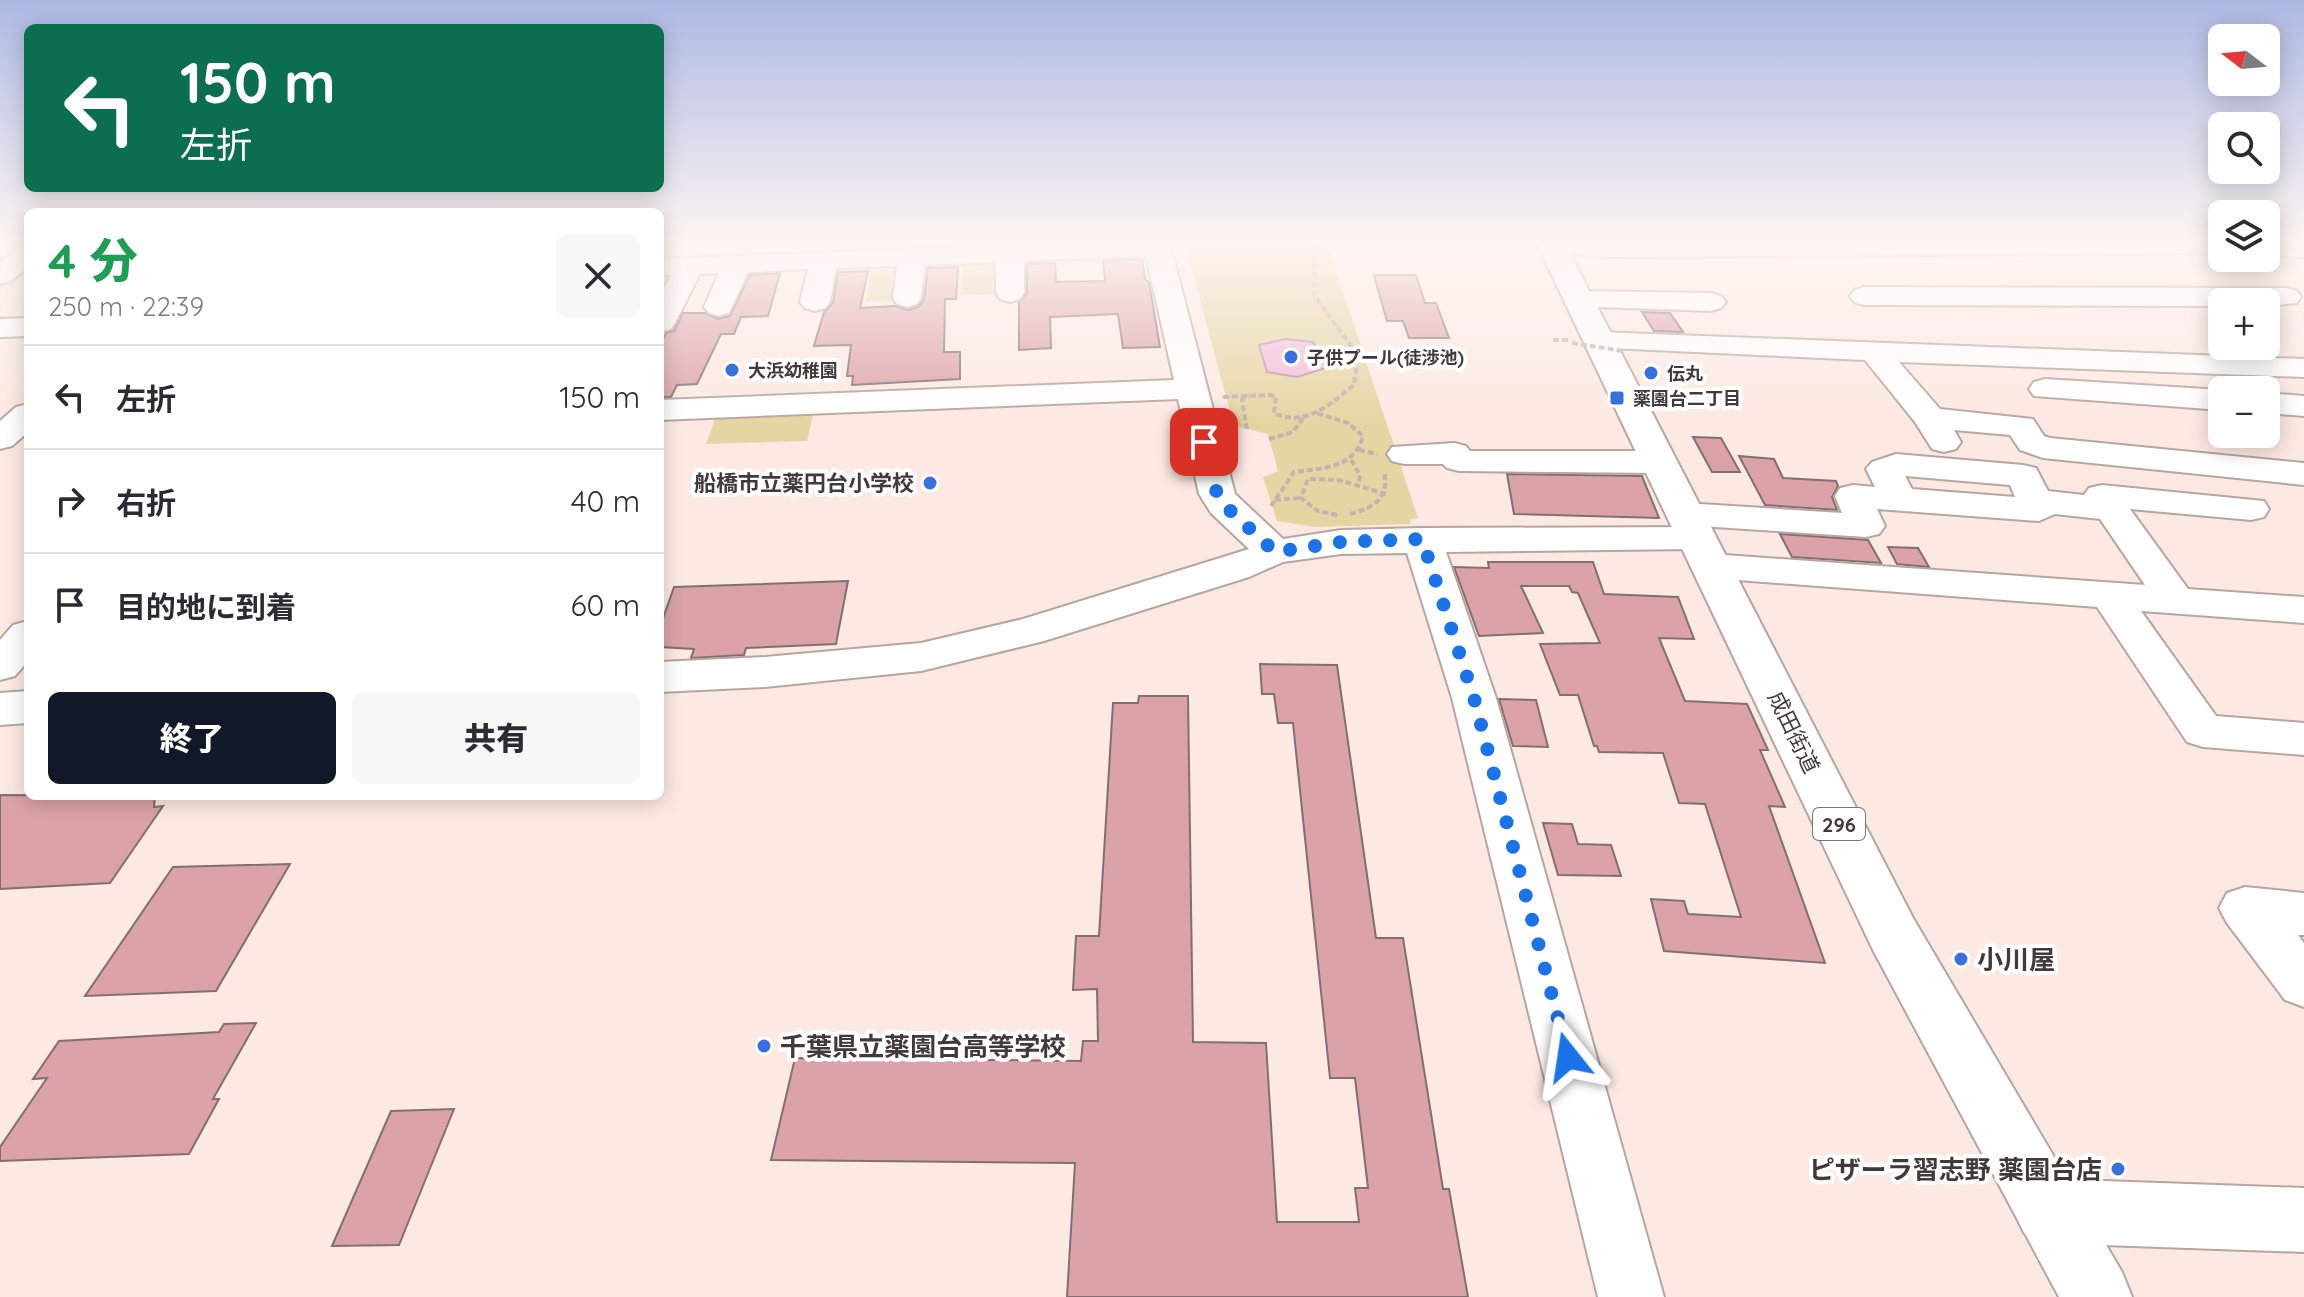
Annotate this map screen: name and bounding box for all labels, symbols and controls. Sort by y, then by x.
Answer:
north arrow [2208,24,2280,96]
map controls [2208,24,2280,448]
text: 150 m [180,47,336,117]
icon: left [48,56,152,160]
button: search [2208,112,2280,184]
text: 左折 [180,122,252,167]
button: layers [2208,200,2280,272]
text: 4 分 [48,230,138,290]
button: close [556,234,640,318]
button: + [2208,288,2280,360]
text: 250 m · 22:39 [48,290,204,323]
place label: 子供プール(徒渉池) [1307,346,1464,369]
marker: 子供プール(徒渉池) [1282,348,1300,366]
place label: 大浜幼稚園 [748,359,838,382]
marker: 大浜幼稚園 [723,361,741,379]
place label: 伝丸 [1667,362,1703,385]
marker: 伝丸 [1642,364,1660,382]
icon: left [48,375,92,419]
button: − [2208,376,2280,448]
text: 150 m [559,378,640,416]
text: 左折 [116,380,176,418]
place label: 薬園台二丁目 [1633,387,1741,410]
marker: 薬園台二丁目 [1608,389,1626,407]
pin [1170,408,1238,476]
icon: arrive [1182,420,1226,464]
place label: 船橋市立薬円台小学校 [694,469,914,497]
marker: 船橋市立薬円台小学校 [921,474,939,492]
icon: right [48,479,92,523]
text: 40 m [571,482,640,520]
text: 右折 [116,484,176,522]
icon: arrive [48,583,92,627]
text: 60 m [570,586,640,624]
text: 目的地に到着 [116,588,296,626]
street label: 成田街道 [1762,686,1826,778]
button: 終了 [48,692,336,784]
button: 共有 [352,692,640,784]
road number: 296 [1813,808,1865,840]
place label: 小川屋 [1977,943,2055,976]
marker: 小川屋 [1952,950,1970,968]
position arrow [1526,1015,1610,1099]
place label: 千葉県立薬園台高等学校 [780,1030,1066,1063]
marker: 千葉県立薬園台高等学校 [755,1037,773,1055]
place label: ピザーラ習志野 薬園台店 [1809,1153,2102,1186]
marker: ピザーラ習志野 薬園台店 [2109,1160,2127,1178]

